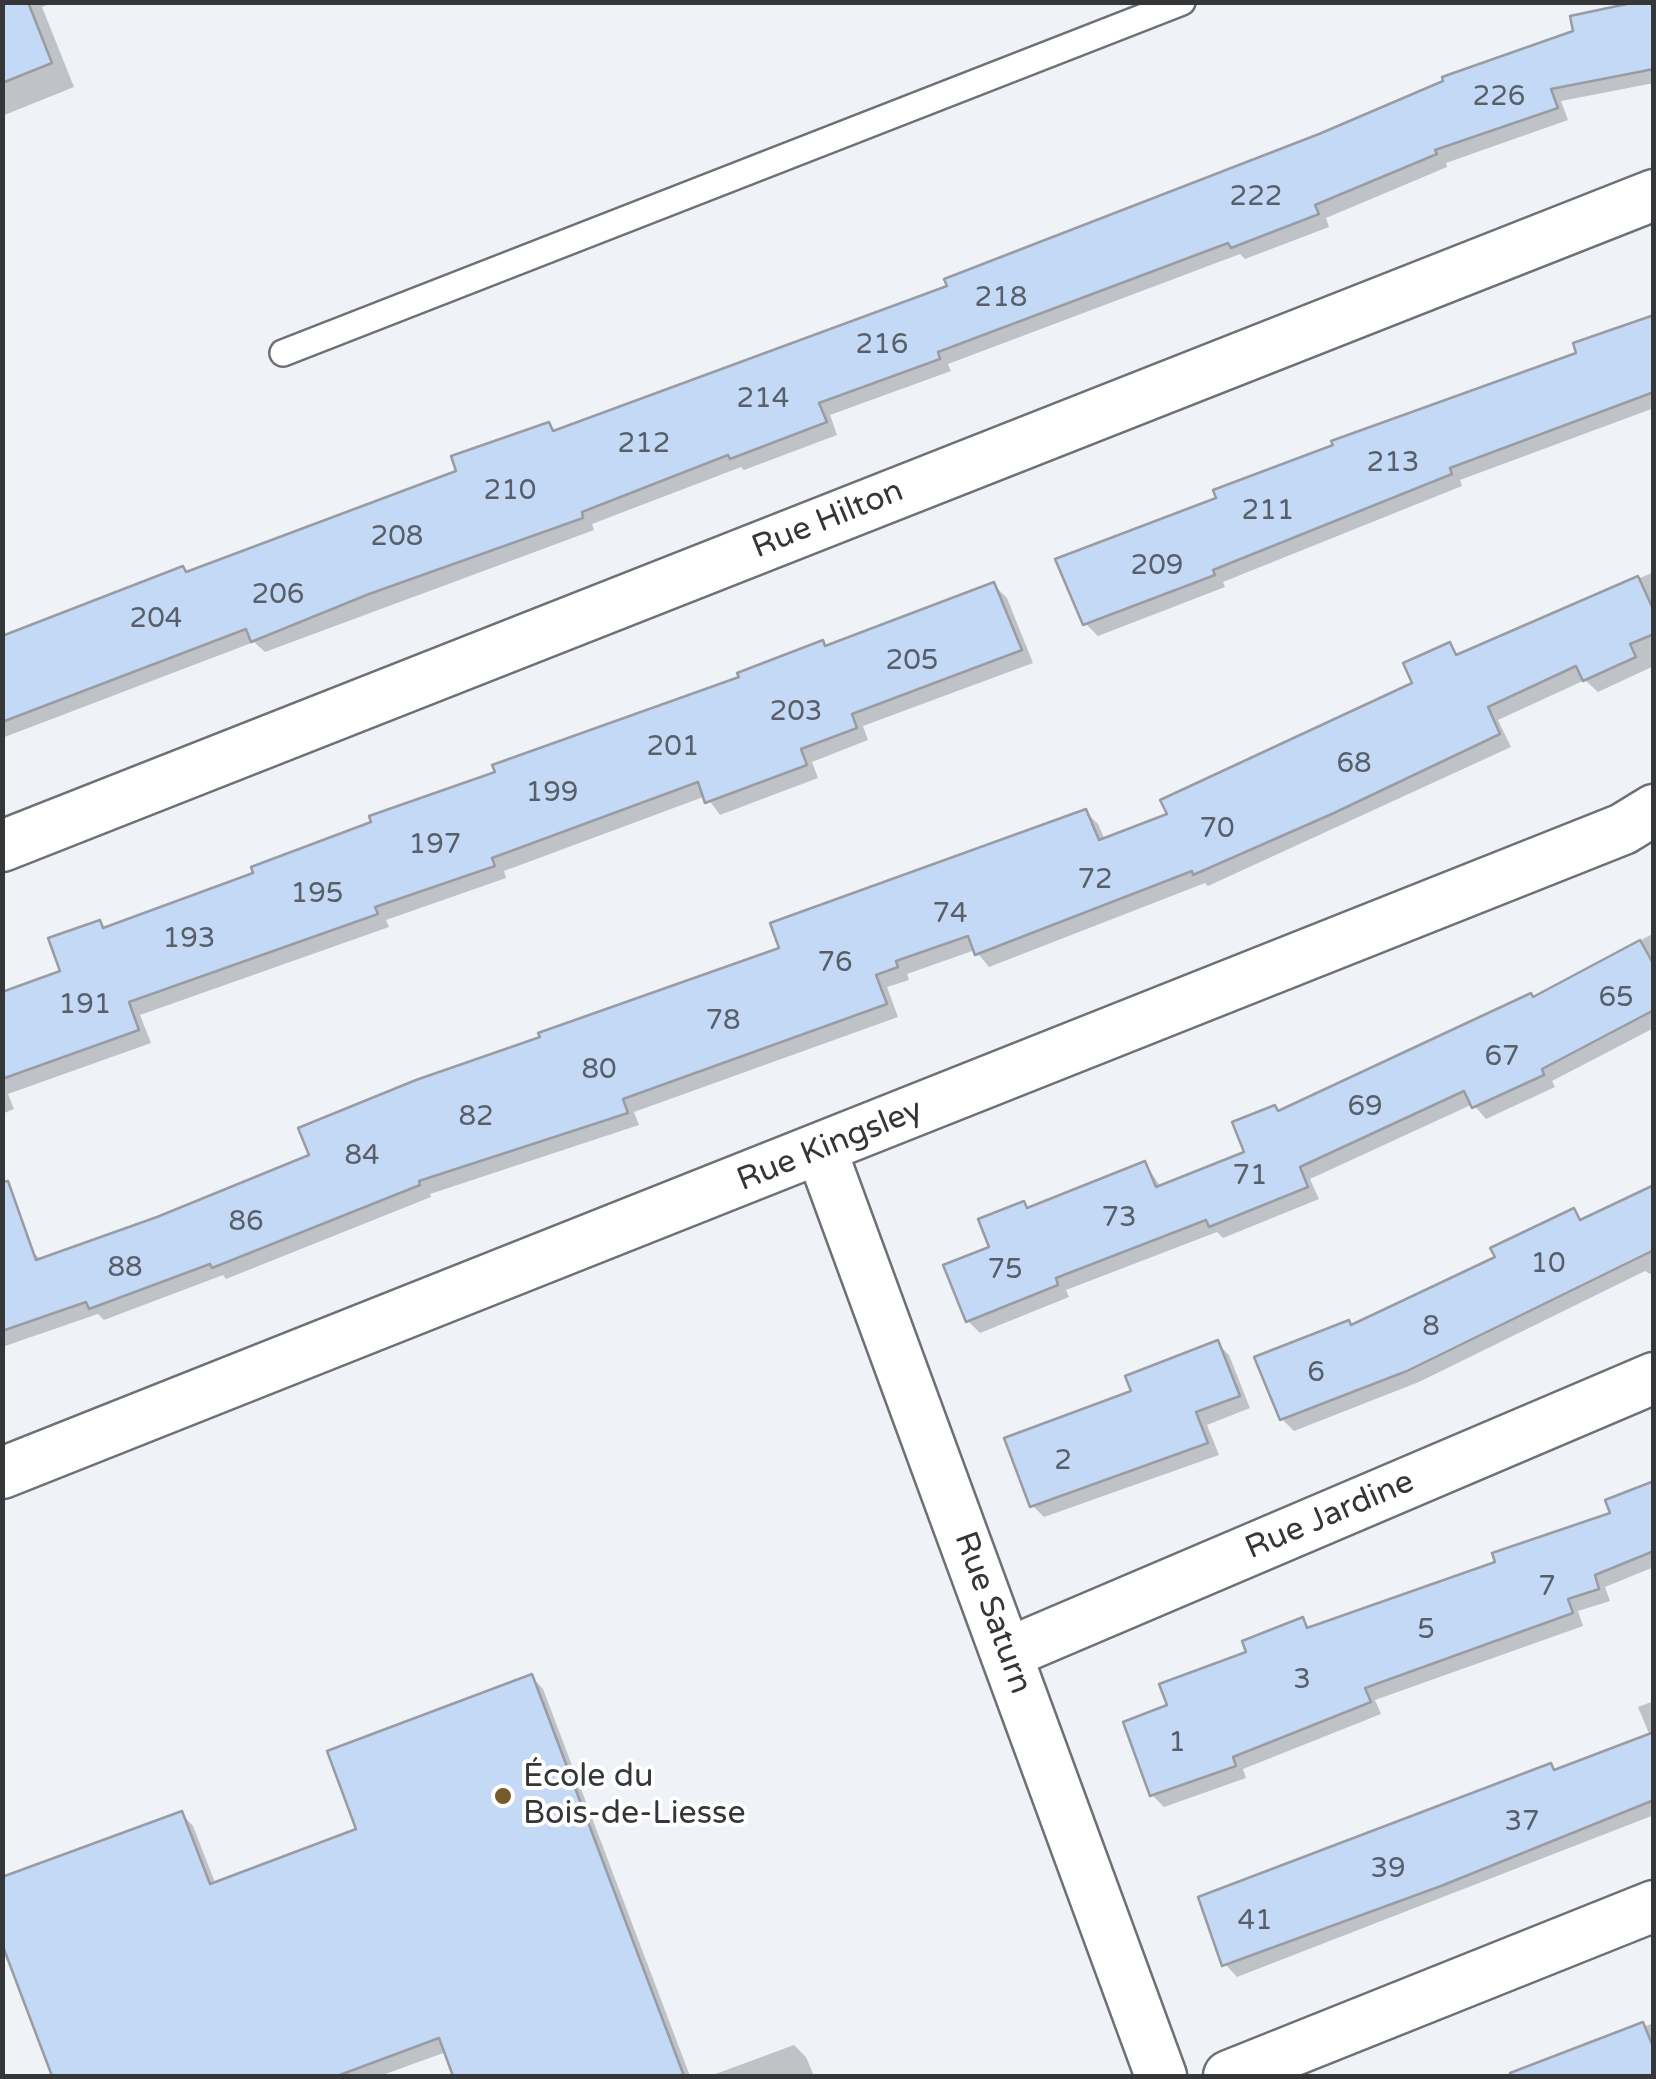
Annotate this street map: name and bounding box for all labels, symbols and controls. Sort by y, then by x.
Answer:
house number: 226 [1473,81,1525,115]
house number: 222 [1230,181,1282,215]
house number: 218 [975,282,1027,316]
house number: 216 [856,329,908,363]
house number: 214 [737,383,789,417]
house number: 212 [618,428,670,462]
house number: 213 [1367,447,1419,481]
street label: Rue Hilton [747,472,909,568]
house number: 210 [484,475,536,509]
house number: 211 [1242,495,1294,529]
house number: 208 [371,521,423,555]
house number: 209 [1131,550,1183,584]
house number: 206 [252,579,304,613]
house number: 204 [130,603,182,637]
house number: 205 [886,645,938,679]
house number: 203 [770,696,822,730]
house number: 201 [647,731,699,765]
house number: 68 [1336,748,1372,782]
house number: 199 [526,777,578,811]
house number: 70 [1199,813,1235,847]
house number: 197 [409,829,461,863]
house number: 72 [1077,864,1113,898]
house number: 195 [291,878,343,912]
house number: 74 [932,898,968,932]
house number: 193 [163,923,215,957]
house number: 76 [817,947,853,981]
house number: 65 [1598,982,1634,1016]
house number: 191 [59,989,111,1023]
house number: 78 [705,1005,741,1039]
house number: 67 [1484,1041,1520,1075]
house number: 80 [581,1054,617,1088]
street label: Rue Kingsley [732,1091,928,1201]
house number: 69 [1347,1091,1383,1125]
house number: 82 [458,1101,494,1135]
house number: 84 [344,1140,380,1174]
house number: 71 [1232,1160,1268,1194]
house number: 73 [1101,1202,1137,1236]
house number: 86 [228,1206,264,1240]
house number: 10 [1530,1248,1566,1282]
house number: 88 [107,1252,143,1286]
house number: 75 [987,1254,1023,1288]
house number: 8 [1422,1311,1440,1345]
house number: 6 [1307,1357,1325,1391]
house number: 2 [1054,1445,1072,1479]
street label: Rue Jardine [1240,1463,1420,1569]
street label: Rue Saturn [945,1527,1039,1699]
house number: 7 [1538,1571,1556,1605]
house number: 5 [1417,1614,1435,1648]
house number: 3 [1293,1664,1311,1698]
house number: 1 [1168,1727,1186,1761]
place label: École du Bois-de-Liesse [523,1759,746,1834]
marker: École du Bois-de-Liesse [492,1785,514,1807]
house number: 37 [1504,1806,1540,1840]
house number: 39 [1370,1853,1406,1887]
house number: 41 [1237,1905,1273,1939]

